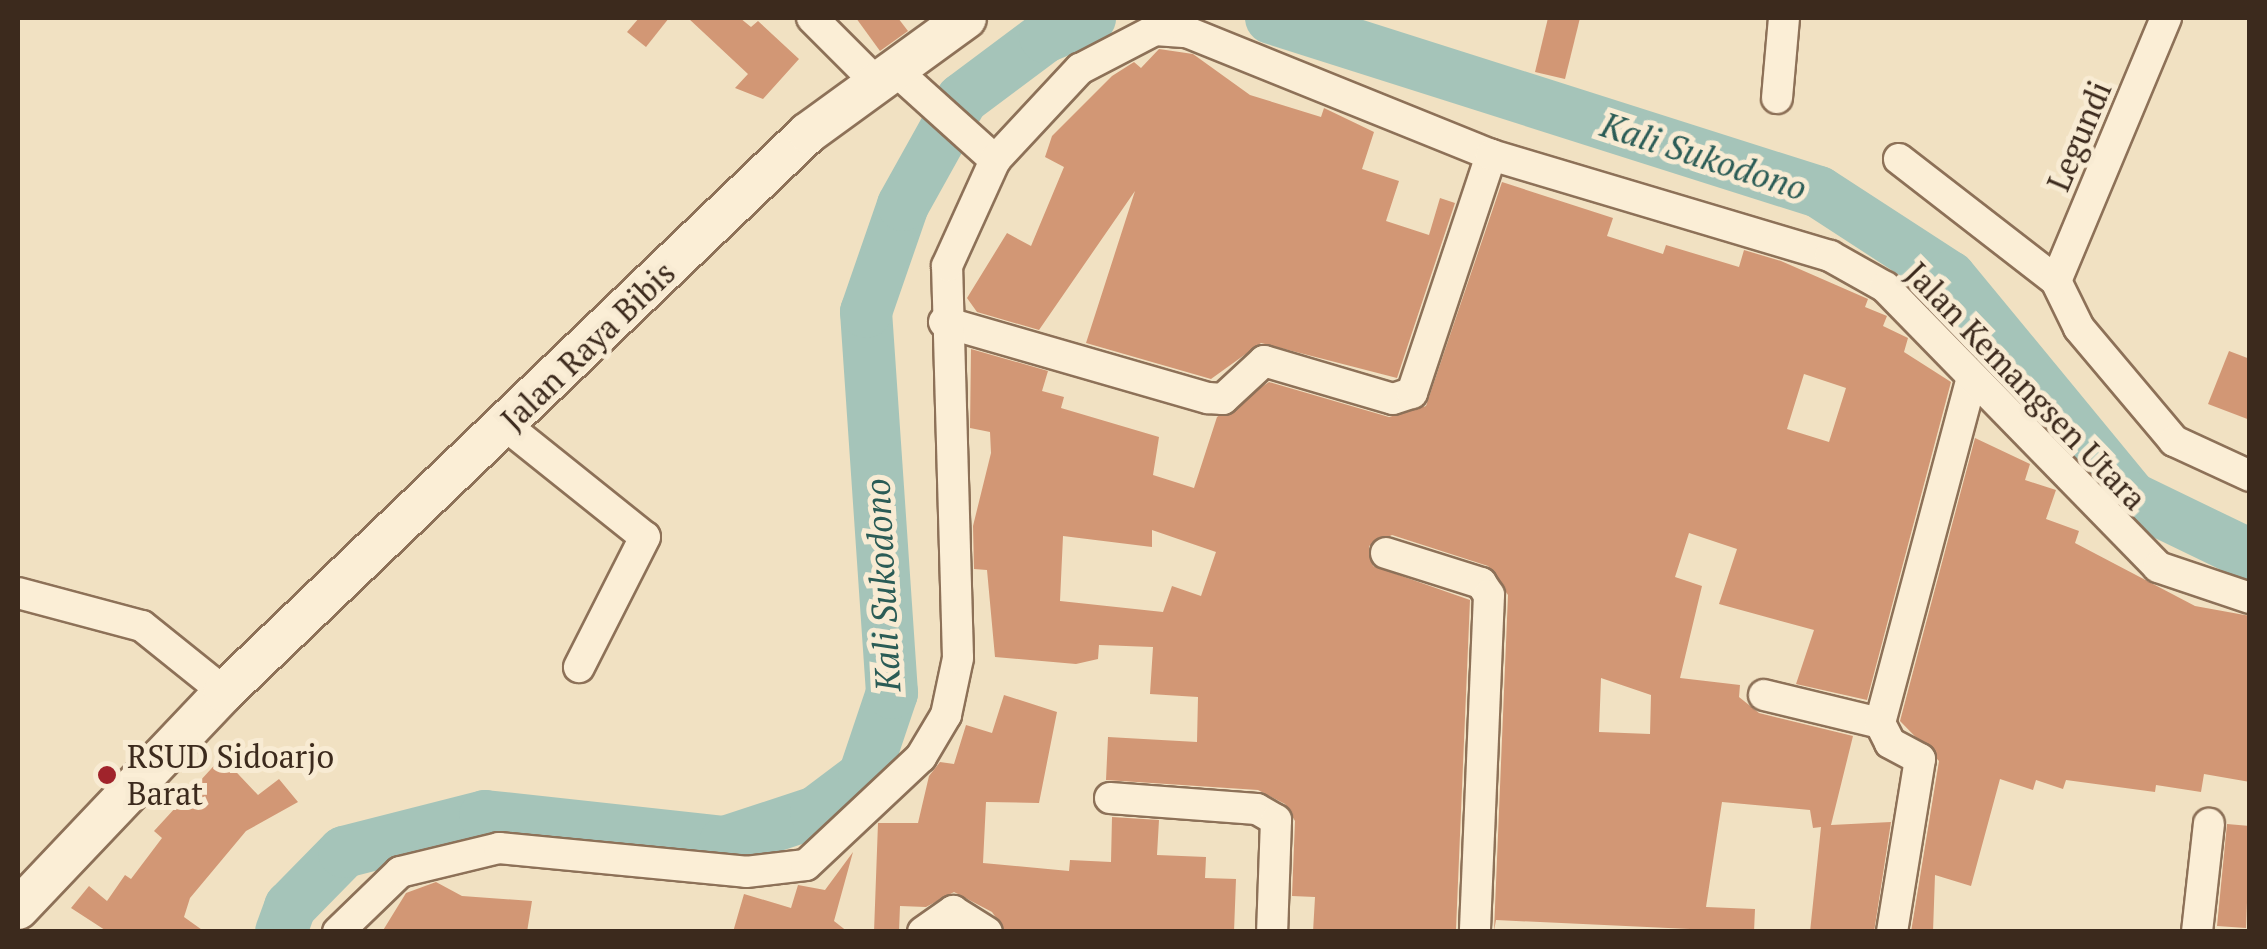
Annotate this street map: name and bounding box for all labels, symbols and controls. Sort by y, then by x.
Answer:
street label: Legundi [2039,75,2119,197]
water label: Kali Sukodono [1596,103,1812,209]
street label: Jalan Raya Bibis [493,254,683,438]
street label: Jalan Kemangsen Utara [1898,254,2154,518]
water label: Kali Sukodono [855,477,909,693]
place label: RSUD Sidoarjo Barat [127,738,334,813]
marker: RSUD Sidoarjo Barat [96,764,118,786]

